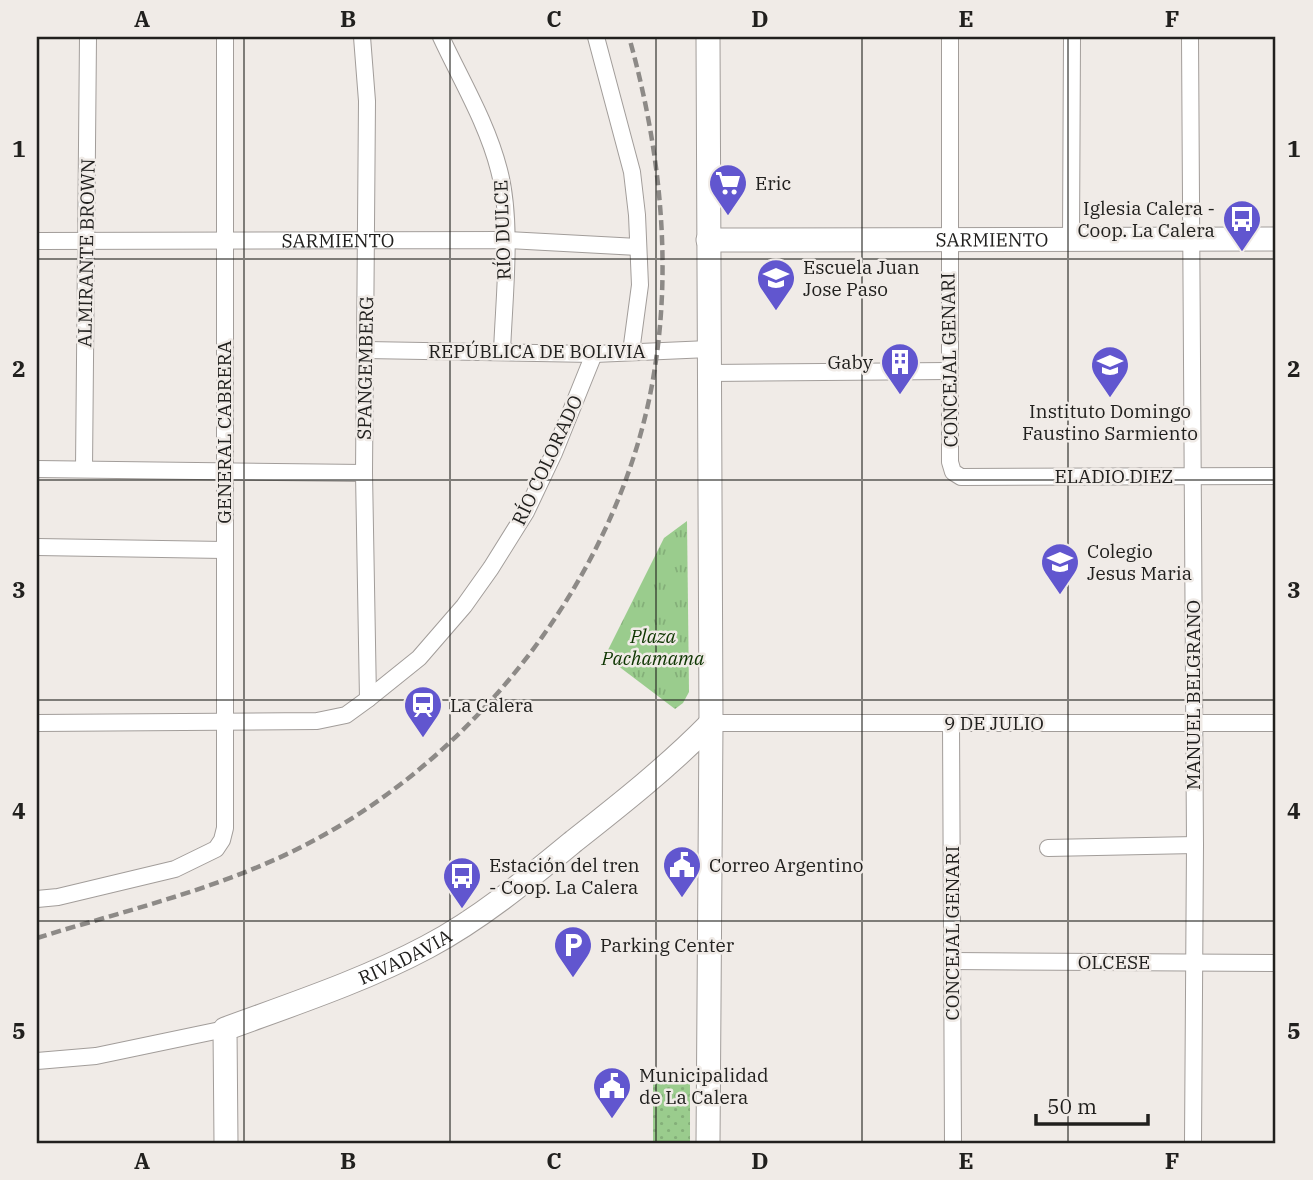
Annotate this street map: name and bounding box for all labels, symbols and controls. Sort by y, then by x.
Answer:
text: A [134,3,150,33]
text: B [340,3,356,33]
text: C [546,3,562,33]
text: D [751,3,769,33]
text: E [958,3,974,33]
text: F [1165,3,1179,33]
text: 1 [12,133,26,163]
text: 1 [1287,133,1301,163]
street label: ALMIRANTE BROWN [72,158,100,348]
supermarket icon: Eric [707,162,749,217]
place label: Eric [755,171,792,195]
street label: RÍO DULCE [488,179,516,281]
place label: Iglesia Calera - Coop. La Calera [1077,196,1215,242]
bus stop icon: Iglesia Calera - Coop. La Calera [1221,198,1263,253]
street label: SARMIENTO [936,227,1048,252]
street label: SARMIENTO [282,228,394,252]
place label: Escuela Juan Jose Paso [803,255,920,301]
school or university icon: Escuela Juan Jose Paso [755,257,797,312]
street label: CONCEJAL GENARI [935,272,963,448]
street label: SPANGEMBERG [352,296,378,440]
street label: REPÚBLICA DE BOLIVIA [428,339,646,363]
street label: GENERAL CABRERA [212,340,236,524]
building icon: Gaby [879,341,921,396]
school or university icon: Instituto Domingo Faustino Sarmiento [1089,344,1131,399]
place label: Gaby [827,350,874,374]
text: 2 [12,353,26,383]
text: 2 [1287,353,1301,383]
street label: RÍO COLORADO [506,391,588,529]
place label: Instituto Domingo Faustino Sarmiento [1022,399,1198,445]
street label: ELADIO DIEZ [1055,464,1173,488]
place label: Colegio Jesus Maria [1087,539,1192,585]
school or university icon: Colegio Jesus Maria [1039,541,1081,596]
text: 3 [12,574,26,604]
text: 3 [1287,574,1301,604]
street label: MANUEL BELGRANO [1181,600,1205,790]
park label: Plaza Pachamama [601,624,705,670]
station icon: La Calera [402,684,444,739]
place label: La Calera [450,693,533,717]
street label: 9 DE JULIO [944,711,1044,735]
text: 4 [12,795,26,825]
text: 4 [1287,795,1301,825]
public building icon: Correo Argentino [661,844,703,899]
street label: CONCEJAL GENARI [940,846,964,1020]
place label: Estación del tren - Coop. La Calera [489,853,640,899]
place label: Correo Argentino [709,853,864,877]
bus stop icon: Estación del tren - Coop. La Calera [441,855,483,910]
street label: RIVADAVIA [355,924,456,990]
parking icon: Parking Center [552,924,594,979]
place label: Parking Center [600,933,735,957]
street label: OLCESE [1078,950,1150,974]
text: 5 [12,1015,26,1045]
text: 5 [1287,1015,1301,1045]
place label: Municipalidad de La Calera [639,1063,769,1109]
public building icon: Municipalidad de La Calera [591,1065,633,1120]
scale bar [1036,1082,1148,1126]
text: 50 m [1047,1092,1097,1120]
text: A [134,1145,150,1175]
text: B [340,1145,356,1175]
text: C [546,1145,562,1175]
text: D [751,1145,769,1175]
text: E [958,1145,974,1175]
text: F [1165,1145,1179,1175]

